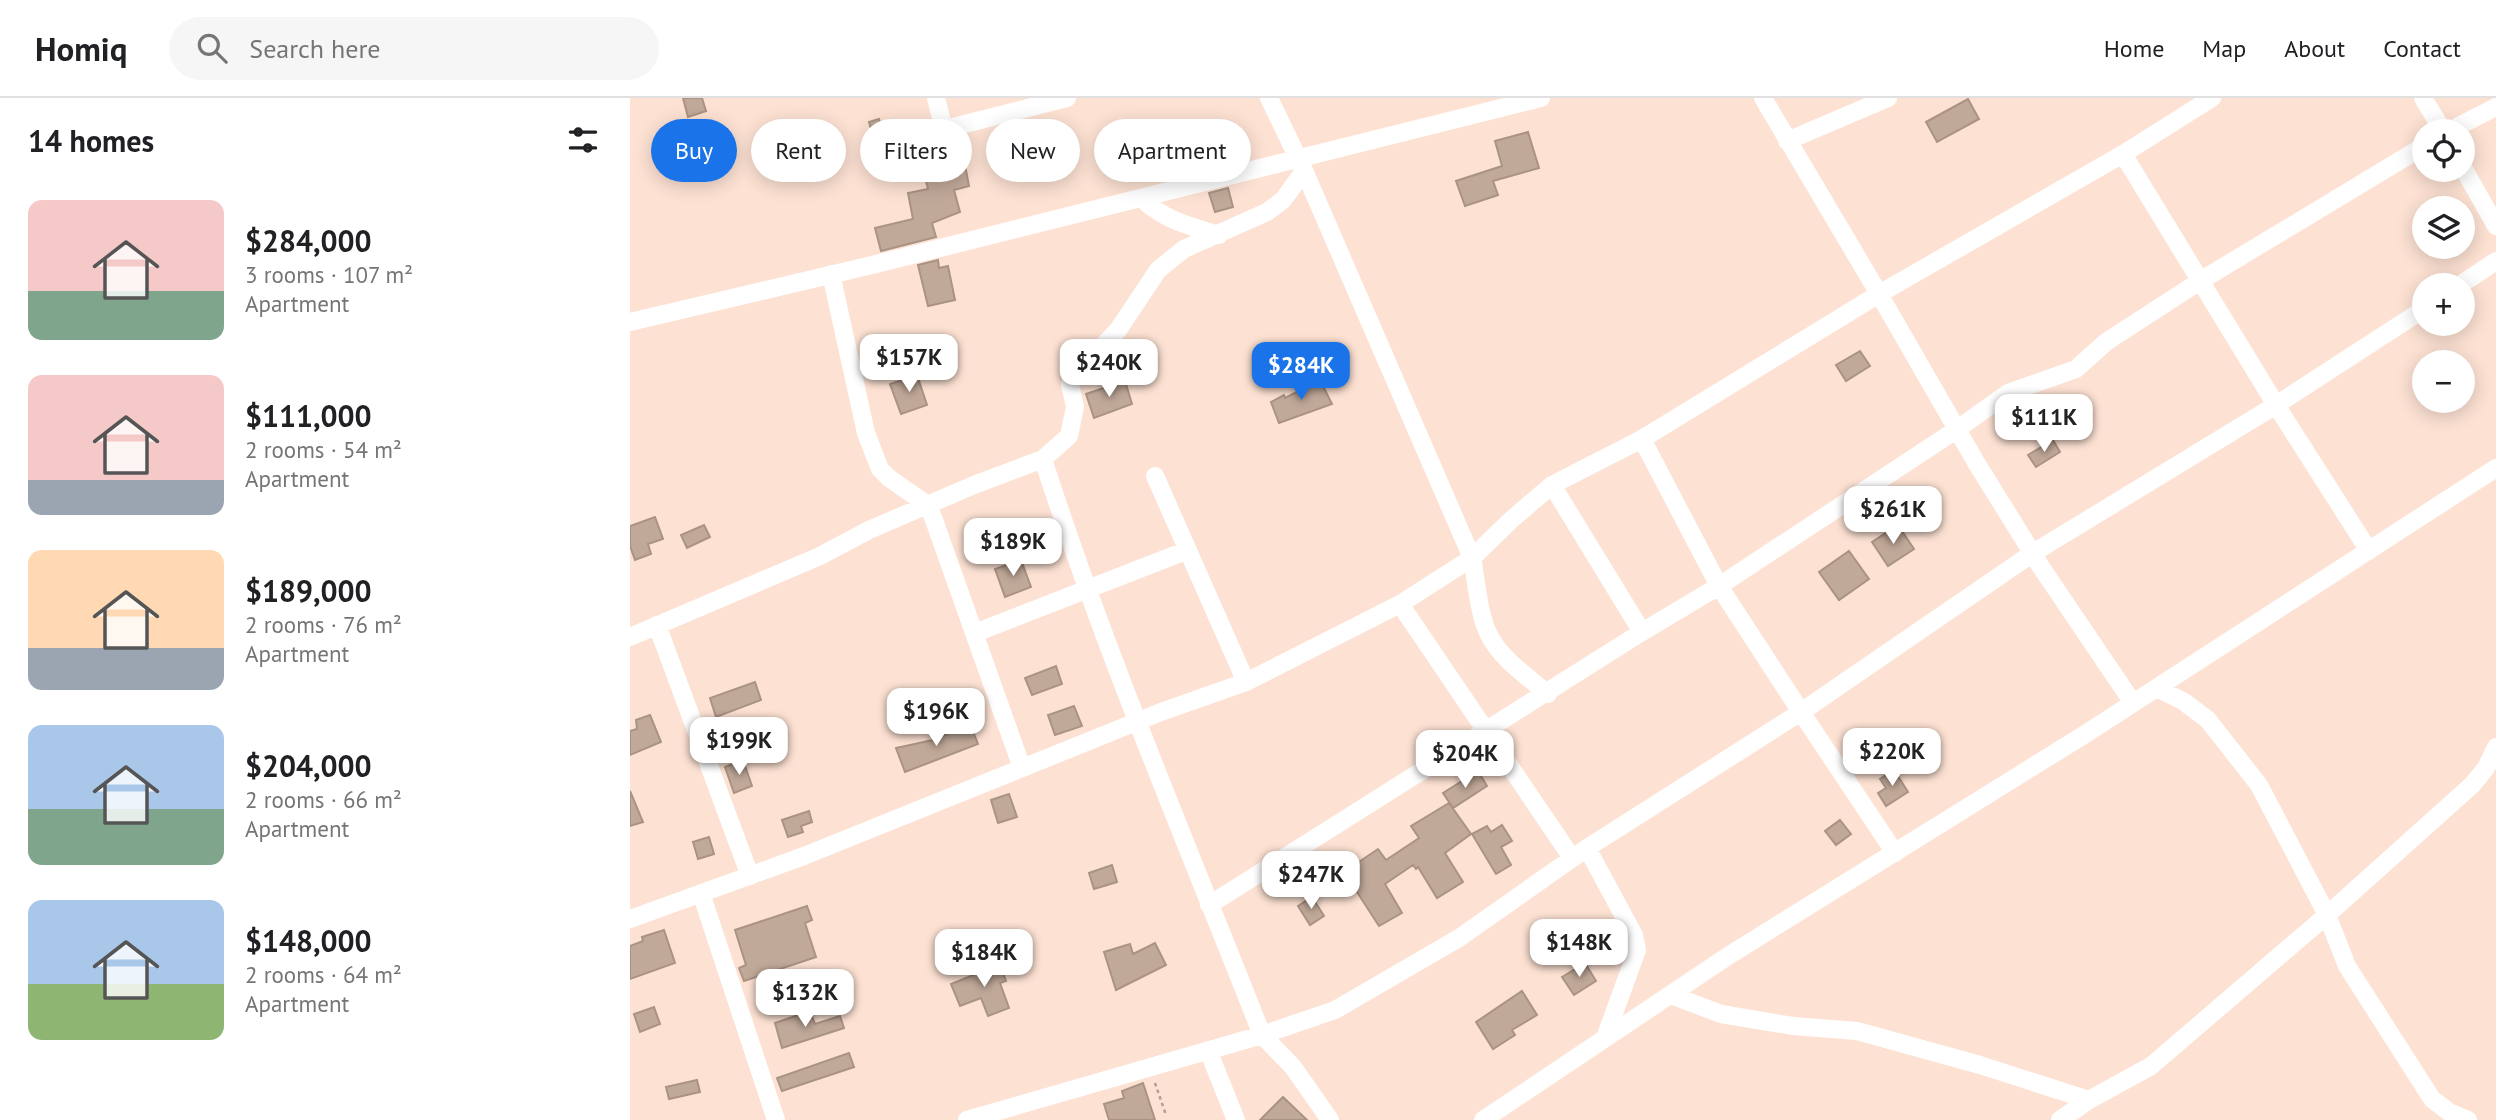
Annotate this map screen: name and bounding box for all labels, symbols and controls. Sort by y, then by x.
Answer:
search box [169,17,659,80]
text: Homiq [35,27,127,70]
icon: search [193,29,231,67]
text: Search here [249,32,380,65]
text: Home [2104,33,2164,64]
text: Map [2202,33,2246,64]
text: About [2284,33,2345,64]
text: Contact [2383,33,2461,64]
chip: Buy [651,119,737,182]
chip: Rent [751,119,846,182]
chip: Filters [860,119,972,182]
chip: New [986,119,1080,182]
chip: Apartment [1094,119,1251,182]
map controls [2412,119,2475,413]
button: locate [2412,119,2475,182]
text: 14 homes [28,121,154,160]
icon: filters [564,121,602,159]
button: layers [2412,196,2475,259]
text: $284,000 [245,221,372,260]
icon: home [84,228,168,312]
text: 3 rooms · 107 m² [245,260,413,289]
button: + [2412,273,2475,336]
text: Apartment [245,289,349,318]
pin: $157K [860,334,958,394]
pin: $240K [1060,340,1158,399]
text: $157K [876,342,942,371]
pin: $284K [1252,342,1350,402]
text: $240K [1076,347,1142,376]
text: $284K [1268,350,1334,379]
button: − [2412,350,2475,413]
pin: $111K [1995,394,2093,454]
text: $111,000 [245,396,372,435]
text: $111K [2011,402,2077,431]
icon: home [84,403,168,487]
text: 2 rooms · 54 m² [245,435,402,464]
text: Apartment [245,464,349,493]
pin: $261K [1844,486,1942,546]
text: $261K [1860,494,1926,523]
pin: $189K [964,518,1062,578]
text: $189K [980,526,1046,555]
text: $189,000 [245,571,372,610]
icon: home [84,578,168,662]
text: 2 rooms · 76 m² [245,610,402,639]
text: Apartment [245,639,349,668]
pin: $196K [887,688,985,748]
text: $196K [903,696,969,725]
pin: $199K [690,718,788,777]
text: $199K [706,725,772,754]
pin: $220K [1843,728,1941,788]
pin: $204K [1416,730,1514,790]
text: $220K [1859,736,1925,765]
text: $204K [1432,738,1498,767]
text: $204,000 [245,746,372,785]
icon: home [84,753,168,837]
text: 2 rooms · 66 m² [245,785,402,814]
text: Apartment [245,814,349,843]
pin: $247K [1262,852,1360,911]
text: $247K [1278,859,1344,888]
pin: $148K [1530,920,1628,979]
text: $148,000 [245,921,372,960]
text: $148K [1546,927,1612,956]
icon: home [84,928,168,1012]
pin: $184K [935,930,1033,989]
text: $184K [951,937,1017,966]
text: 2 rooms · 64 m² [245,960,402,989]
pin: $132K [756,970,854,1029]
text: $132K [772,977,838,1006]
text: Apartment [245,989,349,1018]

